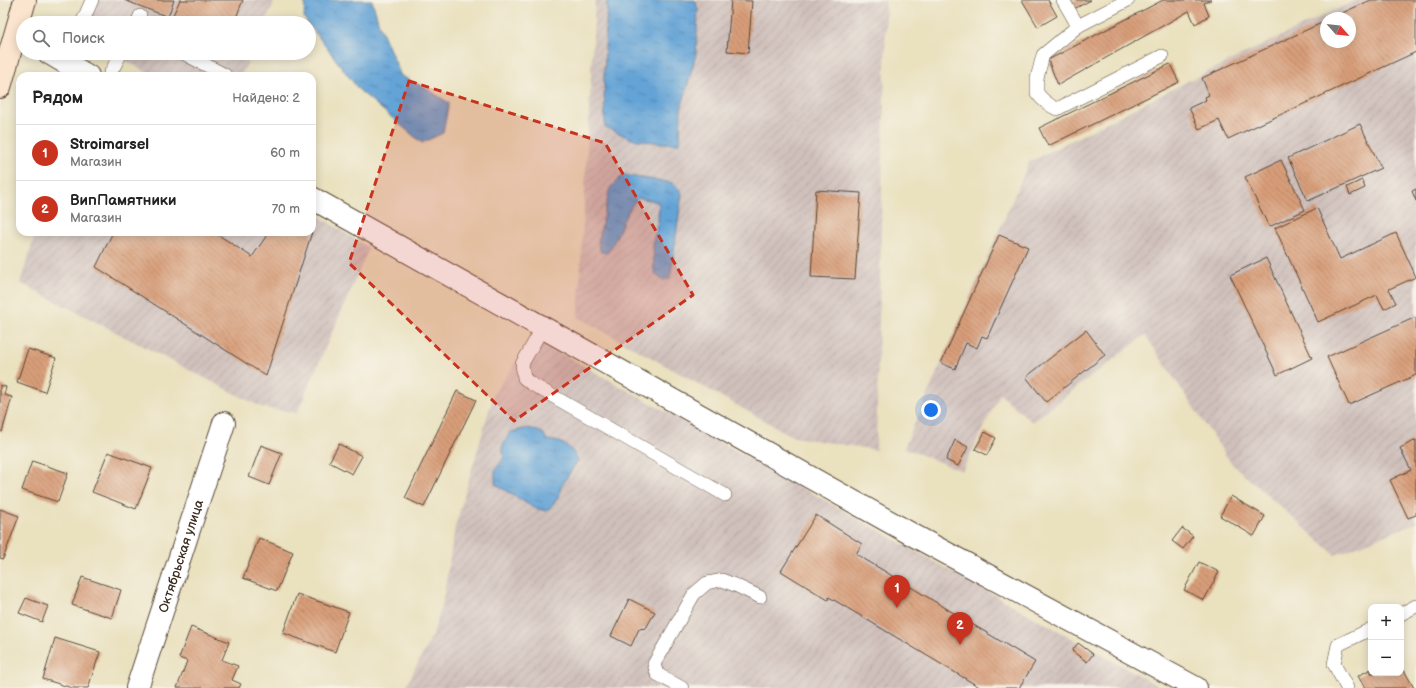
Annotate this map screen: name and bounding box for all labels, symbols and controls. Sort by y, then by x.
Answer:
north arrow [1320,12,1356,48]
search box [16,16,316,60]
icon: search [30,27,52,49]
text: Поиск [62,29,105,48]
text: Рядом [32,88,83,108]
text: Найдено: 2 [232,90,300,106]
text: Stroimarsel [70,135,149,154]
text: 1 [42,145,48,161]
text: 60 m [270,145,300,161]
text: Магазин [70,154,122,170]
text: ВипПамятники [70,191,176,210]
text: 2 [41,201,49,217]
text: 70 m [272,201,300,217]
text: Магазин [70,210,122,226]
your location [921,400,941,420]
street label: Октябрьская улица [155,497,207,615]
pin: 1 [884,575,910,608]
map controls [1368,604,1404,676]
button: + [1368,604,1404,640]
pin: 2 [947,612,973,645]
button: − [1368,640,1404,676]

